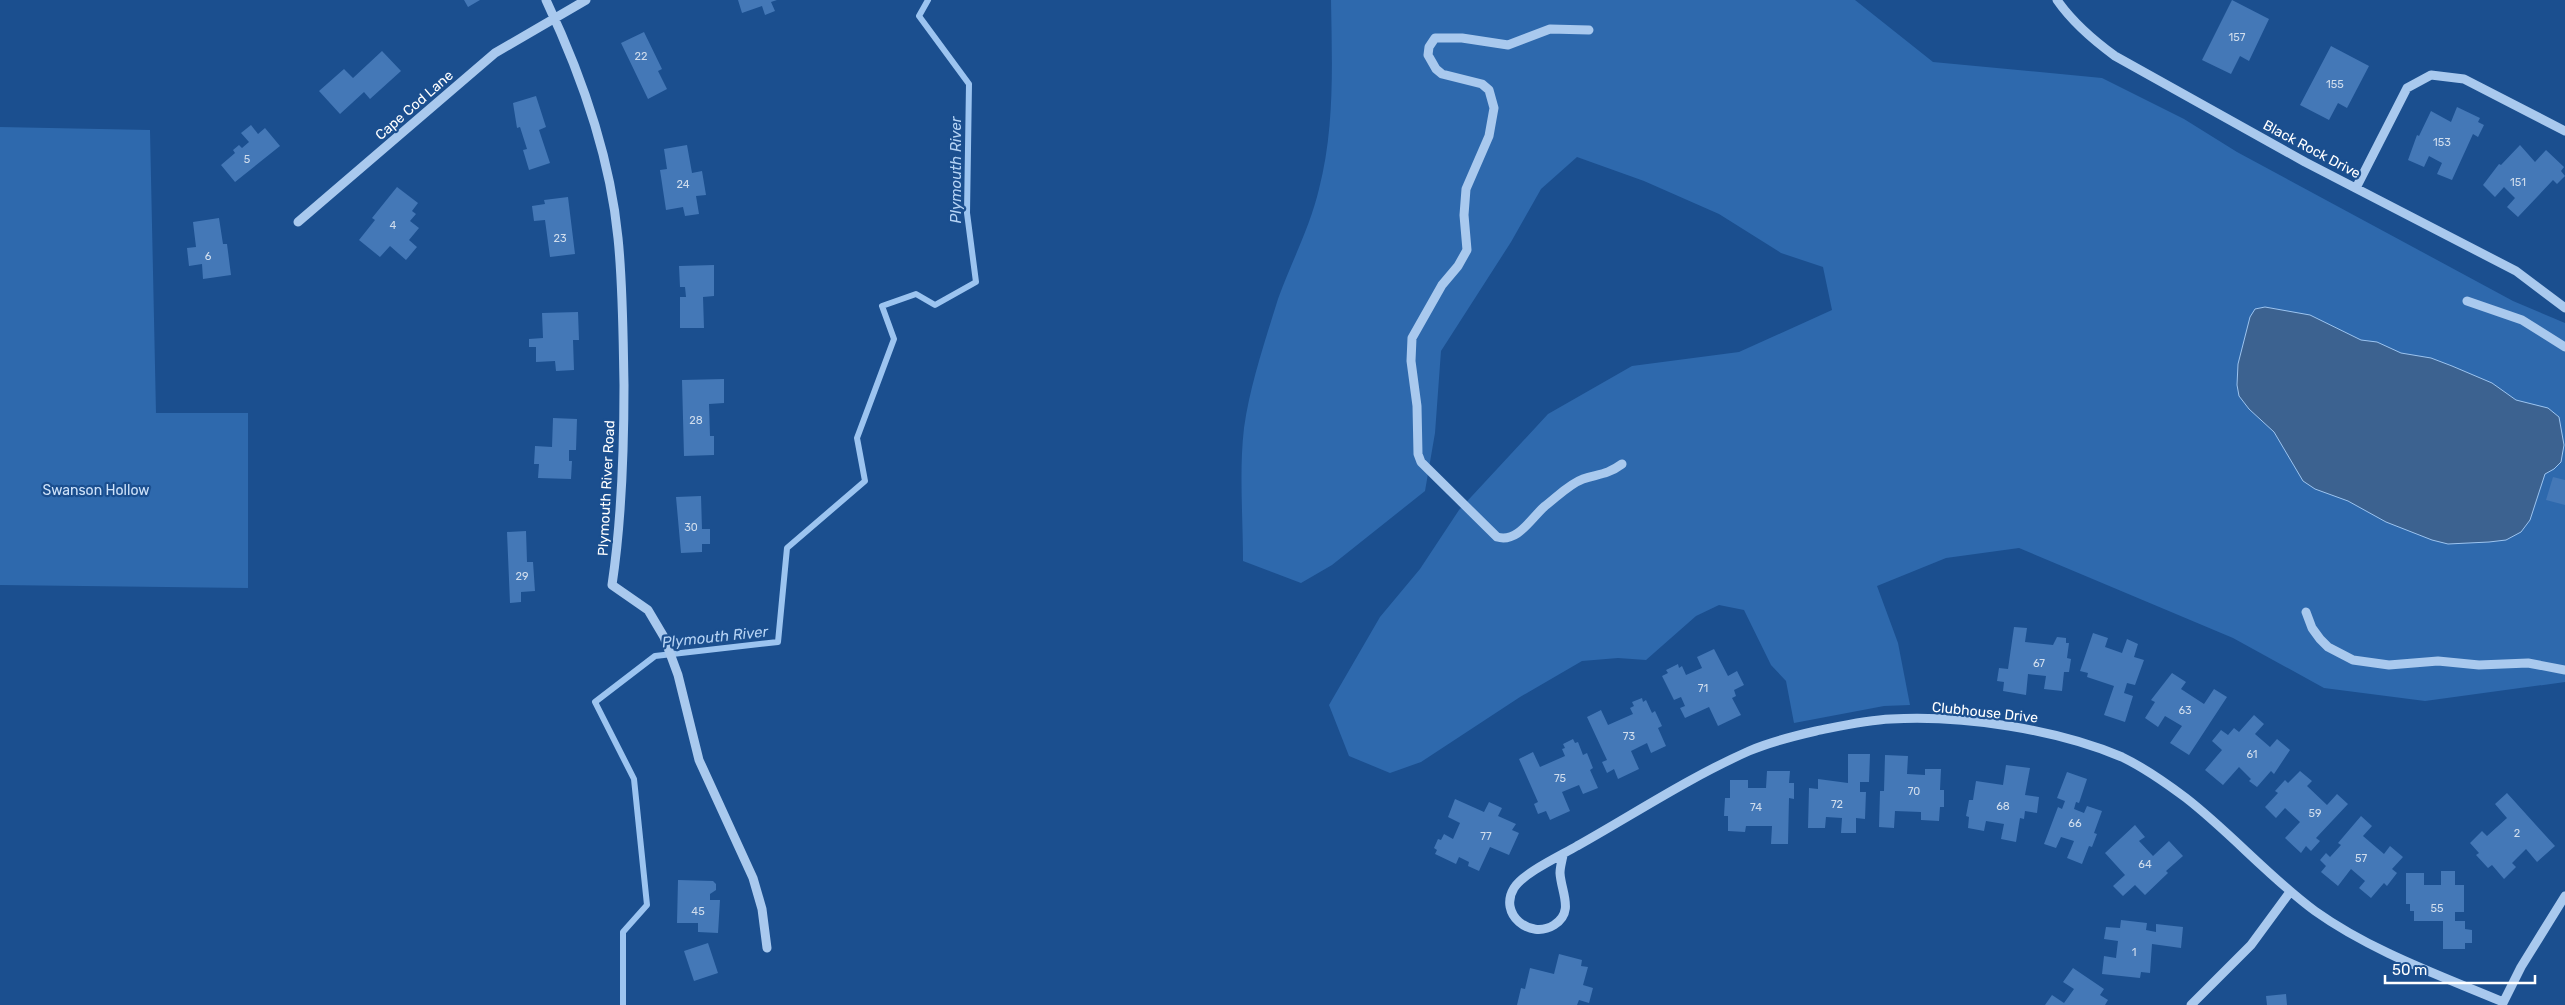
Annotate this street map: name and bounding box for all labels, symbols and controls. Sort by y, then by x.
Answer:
house number: 157 [2229,31,2246,44]
house number: 22 [635,50,647,63]
street label: Cape Cod Lane [372,67,457,144]
house number: 155 [2326,78,2344,91]
water label: Plymouth River [947,115,965,223]
street label: Black Rock Drive [2260,117,2363,182]
house number: 153 [2433,136,2451,149]
house number: 5 [244,153,251,166]
house number: 151 [2510,176,2526,189]
house number: 24 [676,178,690,191]
house number: 4 [390,219,397,232]
house number: 23 [553,232,567,245]
house number: 6 [205,250,212,263]
house number: 28 [689,414,703,427]
street label: Plymouth River Road [594,420,619,556]
park label: Swanson Hollow [43,482,149,499]
house number: 30 [684,521,698,534]
house number: 29 [516,570,528,583]
water label: Plymouth River [661,622,770,652]
house number: 67 [2033,657,2045,670]
house number: 71 [1698,682,1708,695]
street label: Clubhouse Drive [1931,698,2039,727]
house number: 63 [2178,704,2192,717]
house number: 73 [1623,730,1636,743]
house number: 61 [2246,748,2258,761]
house number: 75 [1554,772,1567,785]
house number: 70 [1908,785,1920,798]
house number: 72 [1831,798,1843,811]
house number: 68 [1996,800,2010,813]
house number: 74 [1750,801,1762,814]
house number: 59 [2308,807,2322,820]
house number: 66 [2068,817,2082,830]
house number: 2 [2514,827,2520,840]
house number: 77 [1480,830,1492,843]
house number: 57 [2355,852,2367,865]
house number: 64 [2138,858,2152,871]
house number: 55 [2430,902,2444,915]
house number: 45 [691,905,705,918]
house number: 1 [2132,946,2136,959]
scale bar [2385,952,2535,984]
text: 50 m [2392,961,2427,979]

